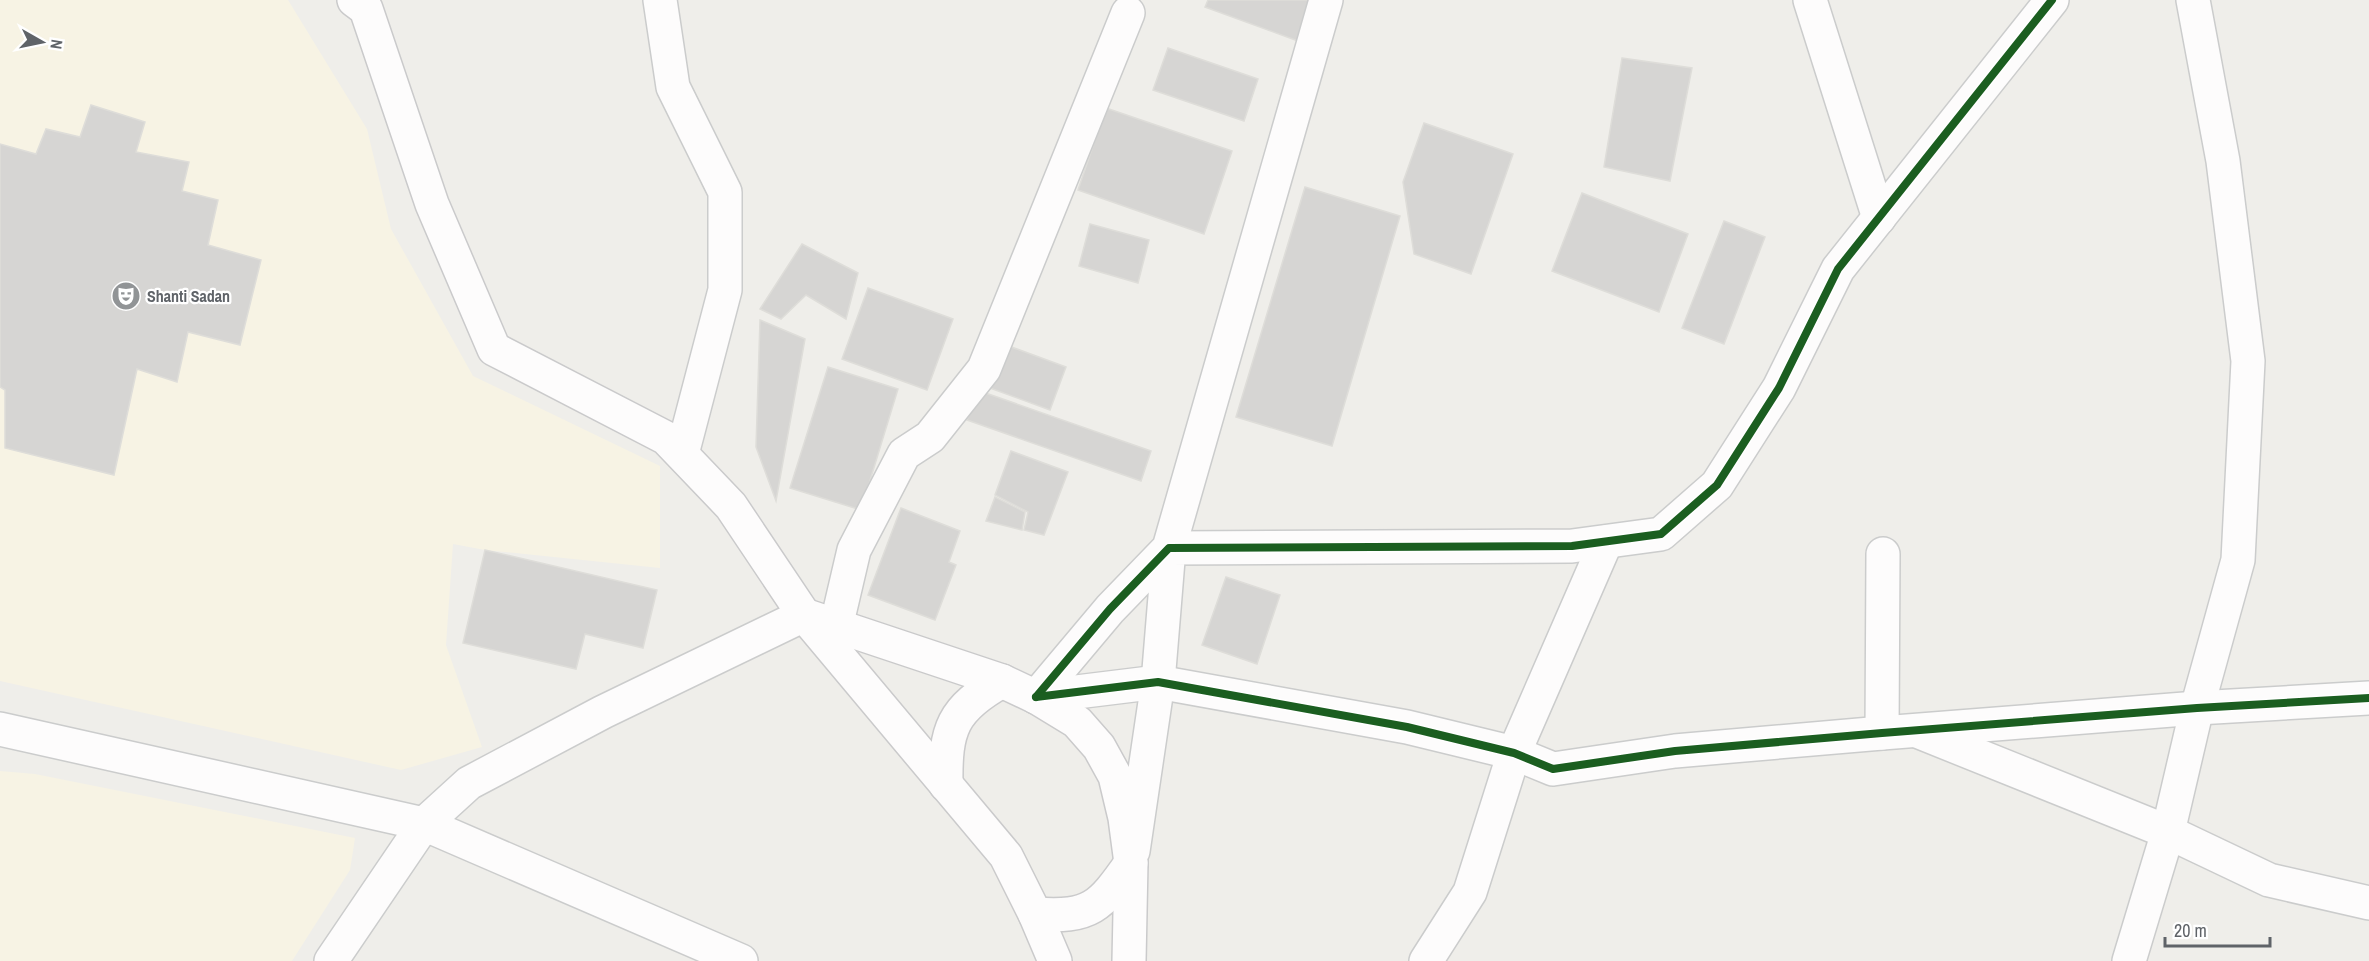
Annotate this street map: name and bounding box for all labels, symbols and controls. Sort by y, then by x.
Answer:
north arrow [12,12,72,72]
text: N [45,38,68,51]
theatre icon: Shanti Sadan [110,280,142,312]
place label: Shanti Sadan [147,285,230,307]
scale bar [2165,910,2270,948]
text: 20 m [2174,918,2207,943]

